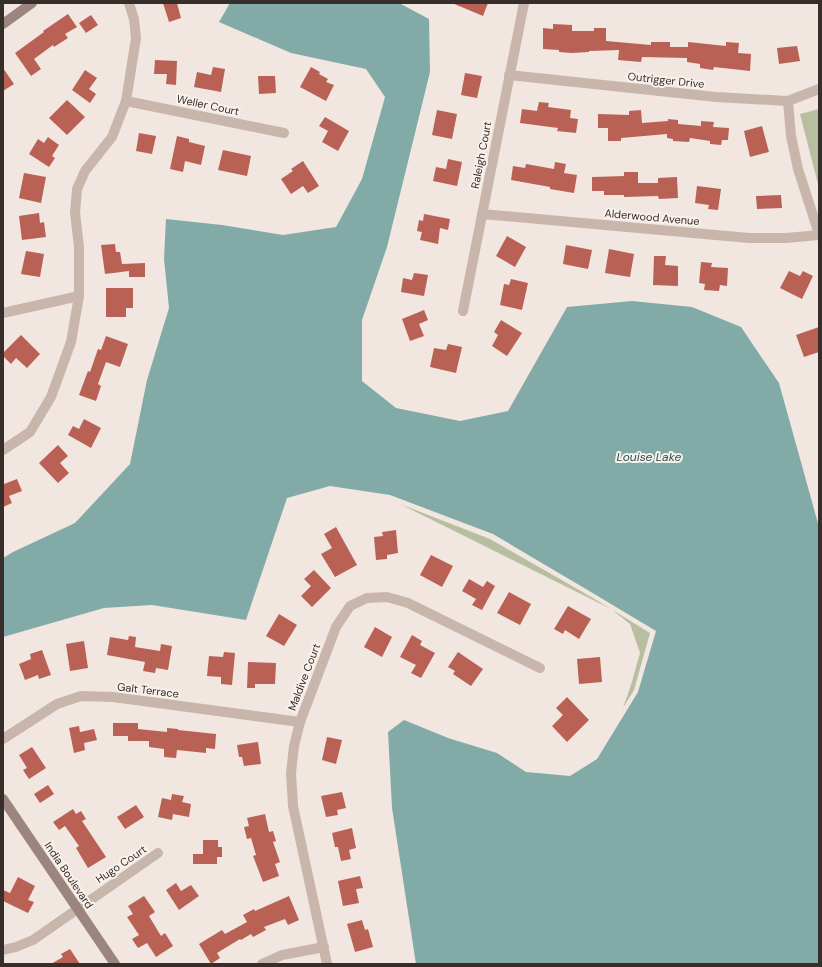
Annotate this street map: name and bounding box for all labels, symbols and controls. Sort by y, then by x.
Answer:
street label: Outrigger Drive [627,69,705,91]
street label: Weller Court [175,92,241,118]
street label: Raleigh Court [468,120,494,190]
street label: Alderwood Avenue [604,206,700,228]
water label: Louise Lake [617,449,682,465]
street label: Maldive Court [285,641,323,713]
street label: Galt Terrace [116,679,180,701]
street label: India Boulevard [42,839,97,911]
street label: Hugo Court [93,842,149,886]

